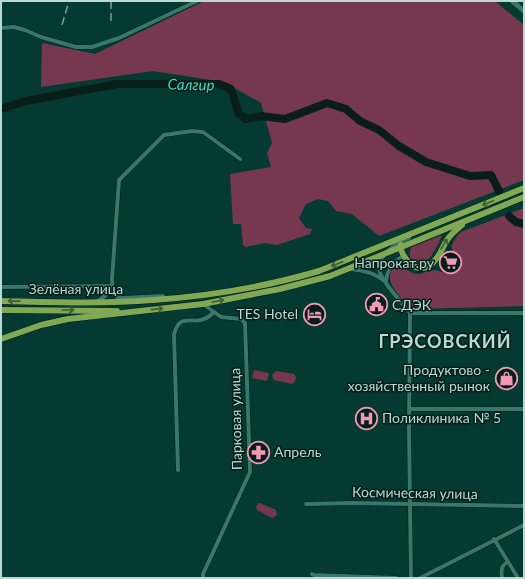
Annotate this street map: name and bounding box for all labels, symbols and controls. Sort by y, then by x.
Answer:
water label: Салгир [167,75,215,93]
one-way arrow [482,200,494,208]
one-way arrow [441,238,449,250]
supermarket icon: Напрокат.ру [437,250,463,276]
place label: Напрокат.ру [354,254,435,271]
one-way arrow [332,260,344,268]
street label: Зелёная улица [29,280,123,297]
public building icon: СДЭК [364,292,390,318]
place label: СДЭК [392,296,432,313]
one-way arrow [211,297,224,305]
one-way arrow [8,298,21,305]
hotel icon: TES Hotel [301,301,327,327]
one-way arrow [151,305,164,313]
place label: TES Hotel [237,305,298,322]
one-way arrow [61,306,74,314]
district label: ГРЭСОВСКИЙ [378,330,512,352]
place label: Продуктово - хозяйственный рынок [348,361,491,394]
shop icon: Продуктово - хозяйственный рынок [493,365,519,391]
street label: Парковая улица [226,368,245,470]
hospital icon: Поликлиника № 5 [353,405,379,431]
place label: Поликлиника № 5 [382,409,501,426]
pharmacy icon: Апрель [245,439,271,465]
place label: Апрель [274,443,322,460]
street label: Космическая улица [352,483,478,502]

